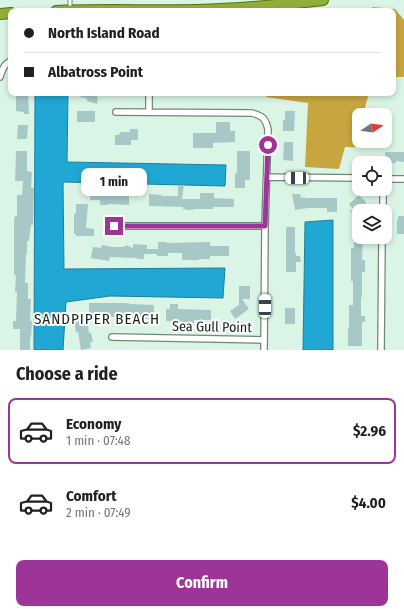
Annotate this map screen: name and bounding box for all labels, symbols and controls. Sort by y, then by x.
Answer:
text: North Island Road [48,24,160,42]
text: Albatross Point [48,63,143,81]
north arrow [352,108,392,148]
map controls [352,108,392,244]
route start [259,136,277,154]
button: locate [352,156,392,196]
callout: 1 min [81,168,147,196]
car [285,172,309,184]
text: 1 min [100,174,128,189]
button: layers [352,204,392,244]
route end [105,217,123,235]
car [259,294,271,318]
district label: SANDPIPER BEACH [34,310,160,328]
street label: Sea Gull Point [172,318,252,336]
text: Choose a ride [16,363,118,385]
icon: car [18,413,54,449]
text: Economy [66,415,121,433]
text: $2.96 [353,422,386,440]
text: 1 min · 07:48 [66,433,130,448]
icon: car [18,485,54,521]
text: Comfort [66,487,117,505]
text: $4.00 [351,494,386,512]
text: 2 min · 07:49 [66,505,131,520]
button: Confirm [16,560,388,606]

